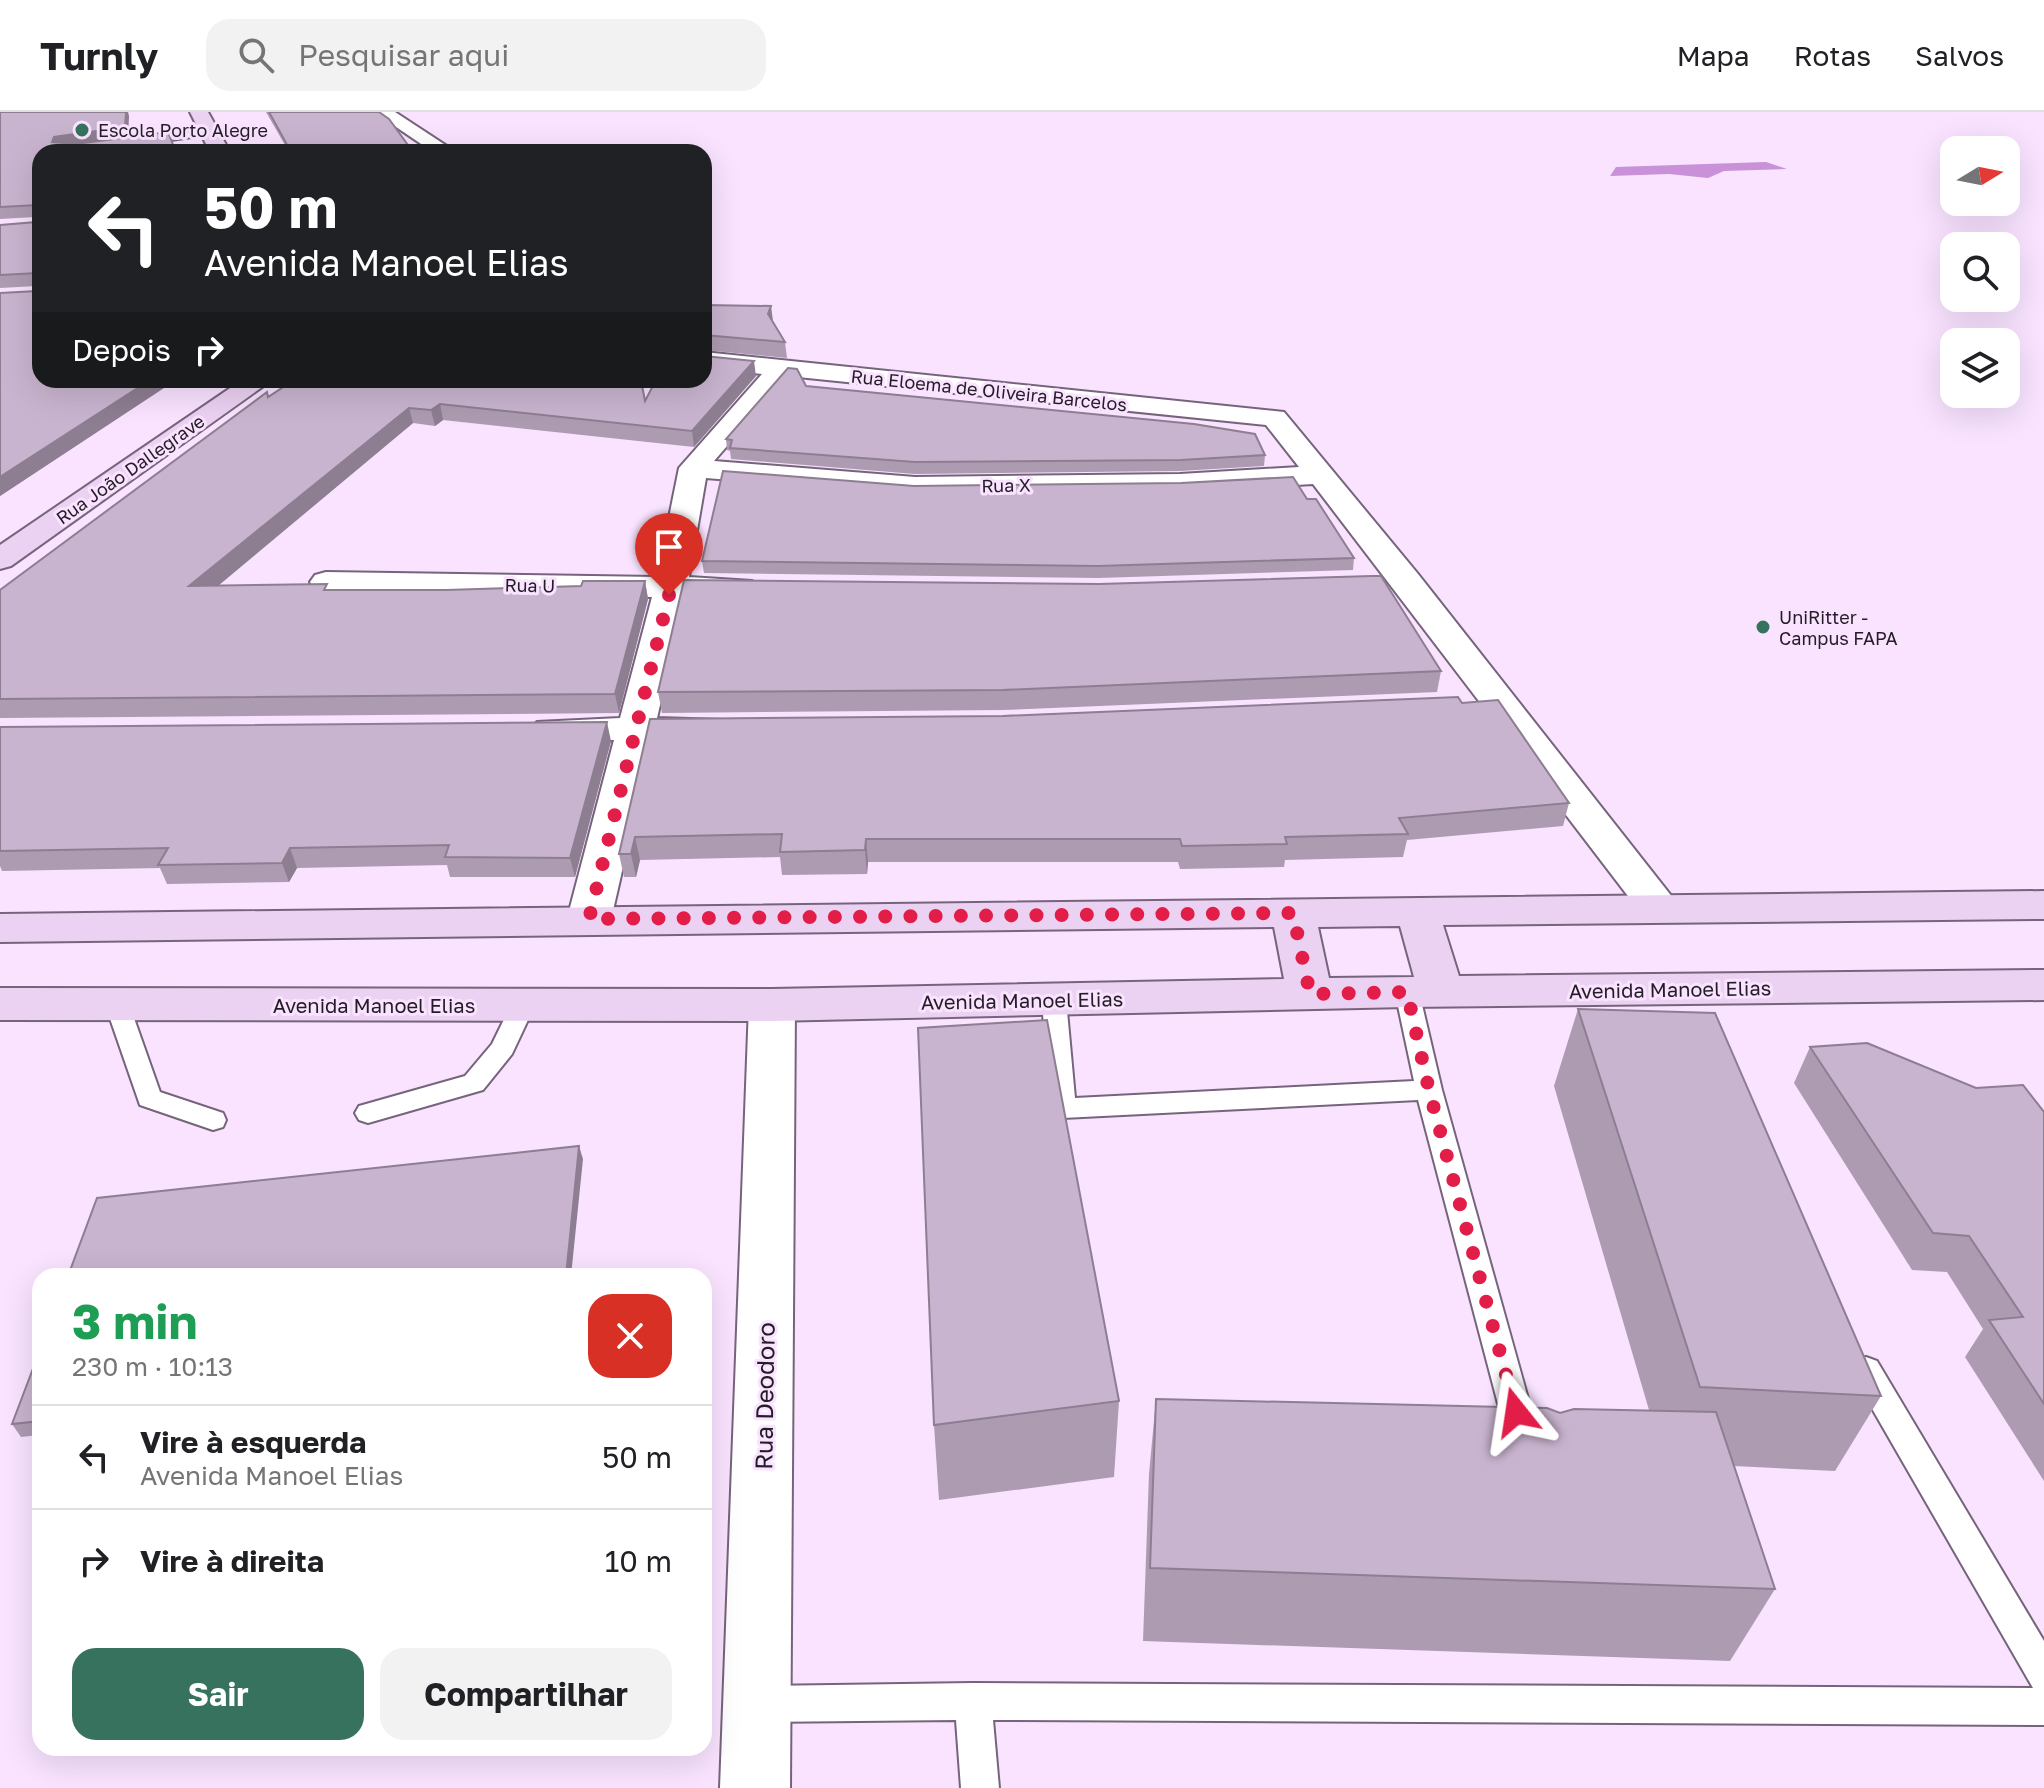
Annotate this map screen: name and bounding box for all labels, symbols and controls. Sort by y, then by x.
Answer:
search box [206,19,766,91]
text: Turnly [40,33,158,78]
icon: search [234,33,278,77]
text: Pesquisar aqui [298,37,509,73]
text: Mapa [1677,39,1750,72]
text: Rotas [1794,39,1871,72]
text: Salvos [1915,39,2004,72]
place label: Escola Porto Alegre [98,119,268,141]
marker: Escola Porto Alegre [73,121,91,139]
north arrow [1940,136,2020,216]
map controls [1940,136,2020,408]
text: 50 m [204,173,338,240]
icon: left [72,176,176,280]
button: search [1940,232,2020,312]
text: Avenida Manoel Elias [204,241,569,284]
icon: right [187,328,231,372]
button: layers [1940,328,2020,408]
text: Depois [72,332,171,368]
street label: Rua Eloema de Oliveira Barcelos [850,365,1128,415]
street label: Rua João Dallegrave [52,409,208,529]
street label: Rua X [981,474,1031,496]
pin [635,513,703,595]
icon: arrive [647,525,691,569]
street label: Rua U [505,574,555,596]
place label: UniRitter - Campus FAPA [1779,606,1897,649]
marker: UniRitter - Campus FAPA [1754,618,1772,636]
street label: Avenida Manoel Elias [1569,975,1771,1003]
street label: Avenida Manoel Elias [921,986,1123,1014]
street label: Avenida Manoel Elias [273,993,475,1017]
text: 3 min [72,1292,197,1350]
button: close [588,1294,672,1378]
street label: Rua Deodoro [748,1322,780,1470]
text: 230 m · 10:13 [72,1351,233,1382]
position arrow [1474,1370,1558,1454]
text: Vire à esquerda [140,1424,366,1460]
icon: left [72,1435,116,1479]
text: 50 m [602,1439,672,1475]
text: Avenida Manoel Elias [140,1460,403,1491]
icon: right [72,1539,116,1583]
text: Vire à direita [140,1543,324,1579]
text: 10 m [605,1543,672,1579]
button: Sair [72,1648,364,1740]
button: Compartilhar [380,1648,672,1740]

